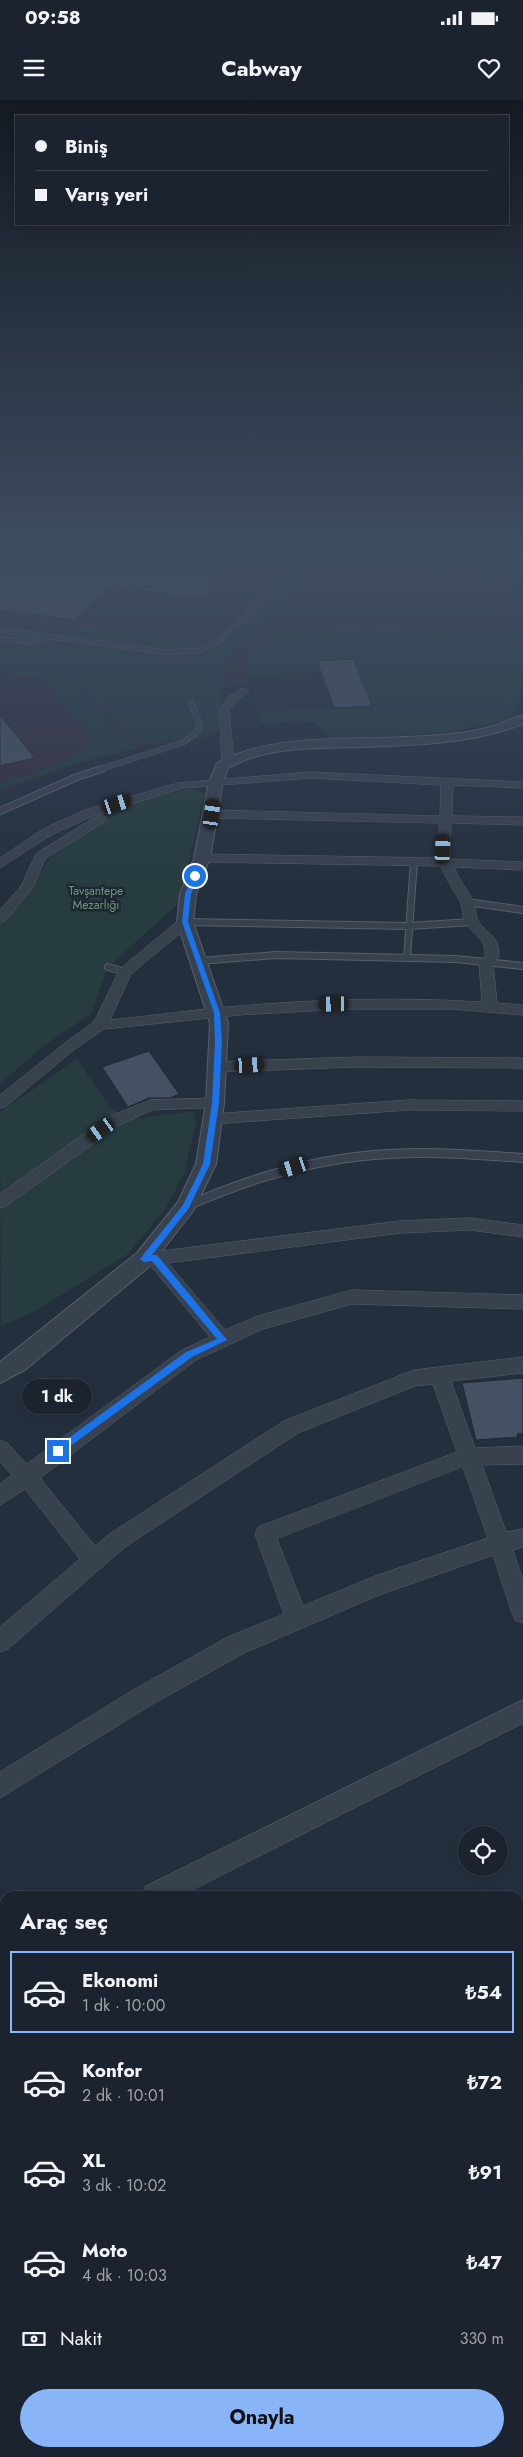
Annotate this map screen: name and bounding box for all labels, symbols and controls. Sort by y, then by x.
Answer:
text: 09:58 [25,4,81,31]
text: Cabway [221,52,302,84]
icon: menu [20,54,48,82]
icon: heart [475,54,503,82]
text: Biniş [65,133,108,160]
text: Varış yeri [65,181,148,208]
car [100,792,133,816]
car [202,798,221,830]
car [434,834,451,864]
route start [184,865,206,887]
park label: Tavşantepe Mezarlığı [69,882,123,914]
car [318,996,349,1012]
car [234,1057,265,1073]
car [84,1115,117,1145]
car [277,1155,310,1179]
callout: 1 dk [23,1378,93,1414]
text: 1 dk [41,1385,73,1408]
route end [47,1440,69,1462]
map controls [458,1826,508,1876]
button: locate [458,1826,508,1876]
text: Araç seç [20,1905,108,1937]
text: Ekonomi [82,1967,158,1994]
icon: car [22,1970,67,2015]
text: ₺54 [466,1979,502,2006]
text: 1 dk · 10:00 [82,1994,165,2017]
text: Konfor [82,2057,142,2084]
icon: car [22,2060,67,2105]
text: ₺72 [467,2069,502,2096]
text: 2 dk · 10:01 [82,2084,165,2107]
text: XL [82,2147,105,2174]
icon: car [22,2150,67,2195]
text: ₺91 [469,2159,502,2186]
text: 3 dk · 10:02 [82,2174,166,2197]
text: Moto [82,2237,127,2264]
icon: car [22,2240,67,2285]
text: ₺47 [466,2249,502,2276]
text: 4 dk · 10:03 [82,2264,167,2287]
icon: cash [20,2325,48,2353]
text: Nakit [60,2325,102,2352]
text: 330 m [460,2327,504,2350]
button: Onayla [20,2389,504,2447]

